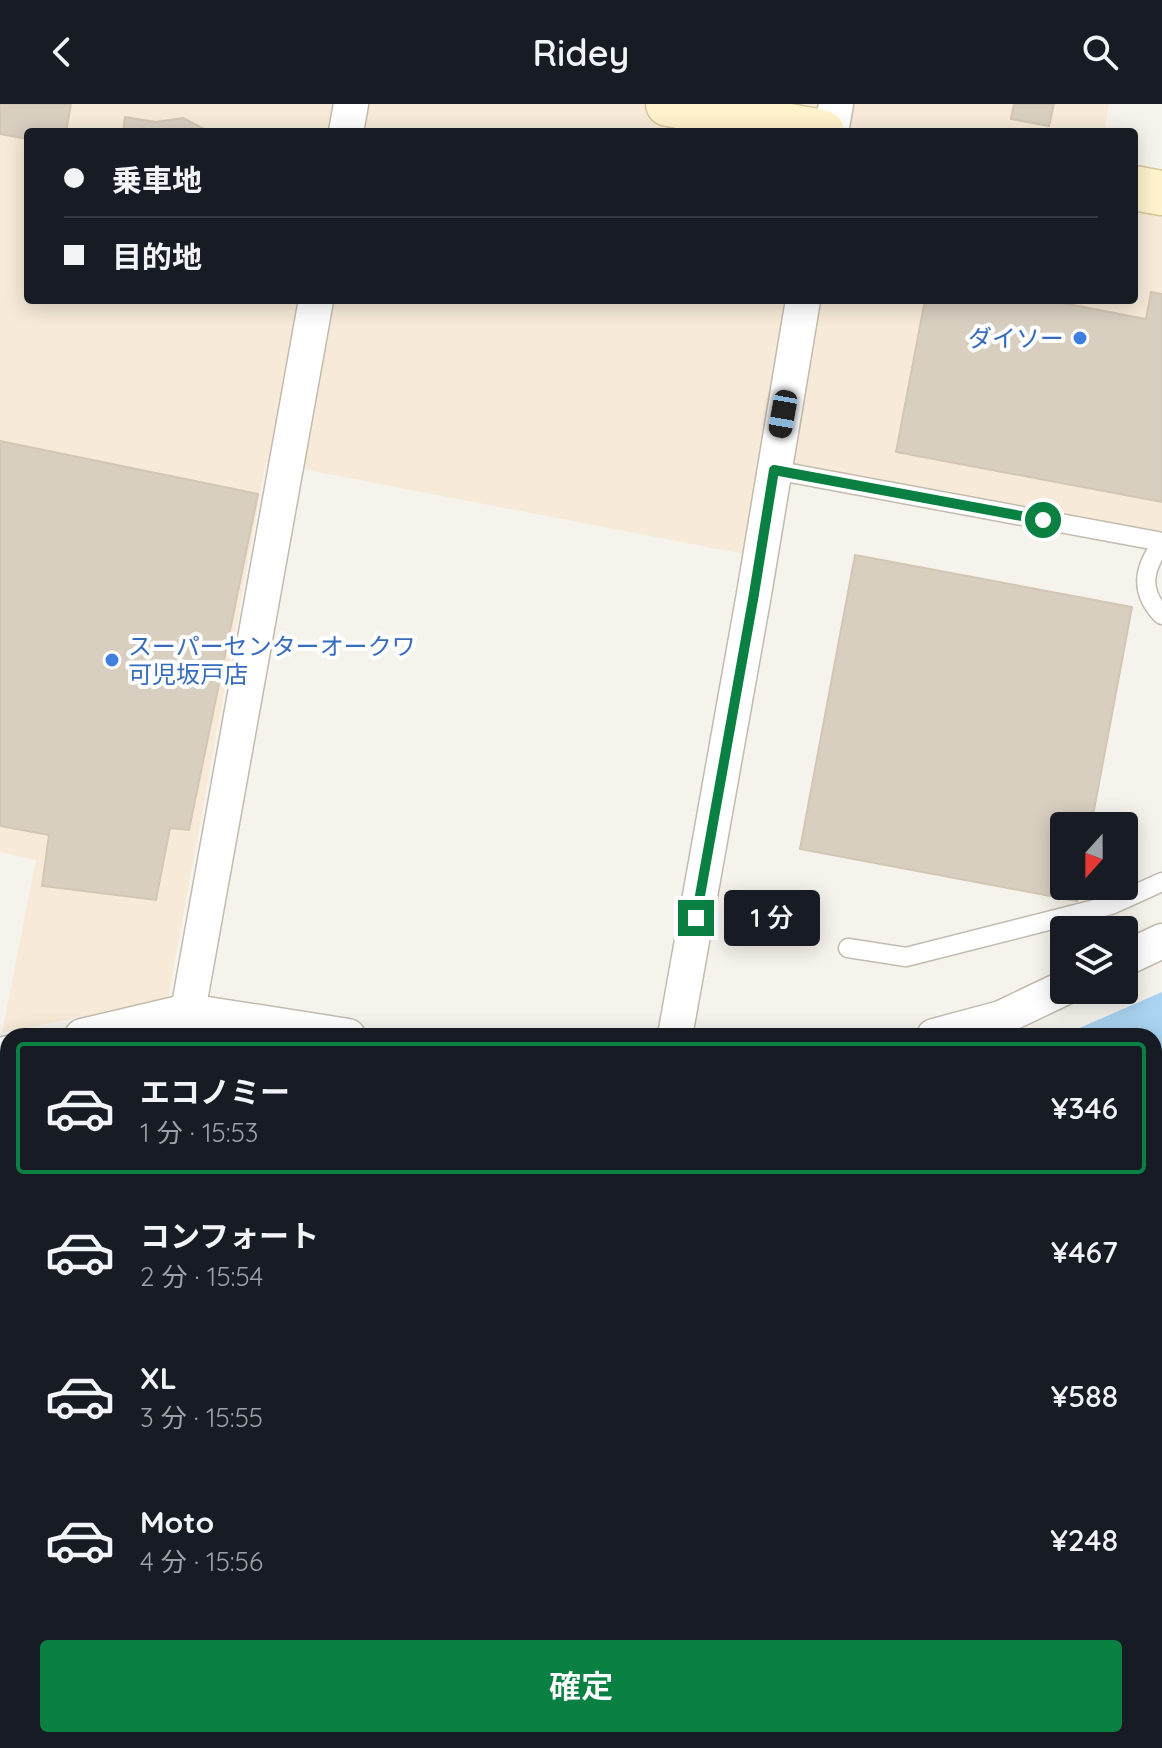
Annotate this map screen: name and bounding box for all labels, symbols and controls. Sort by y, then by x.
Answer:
icon: back [40,30,84,74]
text: Ridey [533,30,629,75]
icon: search [1078,30,1122,74]
text: 乗車地 [112,161,202,199]
text: 目的地 [112,238,202,276]
place label: ダイソー [968,323,1064,353]
marker: ダイソー [1071,329,1089,347]
car [767,388,799,440]
route start [1025,502,1061,538]
place label: スーパーセンターオークワ 可児坂戸店 [128,631,416,689]
marker: スーパーセンターオークワ 可児坂戸店 [103,651,121,669]
north arrow [1050,812,1138,900]
map controls [1050,812,1138,1004]
callout: 1 分 [724,890,820,946]
route end [678,900,714,936]
text: 1 分 [750,901,794,934]
button: layers [1050,916,1138,1004]
icon: car [44,1072,116,1144]
text: エコノミー [140,1073,290,1111]
text: ¥346 [1051,1089,1118,1127]
text: 1 分 · 15:53 [140,1116,258,1149]
icon: car [44,1216,116,1288]
text: コンフォート [140,1217,319,1255]
text: ¥467 [1051,1233,1118,1271]
text: 2 分 · 15:54 [140,1260,263,1293]
text: XL [140,1359,177,1397]
icon: car [44,1360,116,1432]
text: ¥588 [1051,1377,1118,1415]
text: 3 分 · 15:55 [140,1401,263,1434]
text: Moto [140,1503,214,1541]
icon: car [44,1504,116,1576]
text: ¥248 [1050,1521,1118,1559]
text: 4 分 · 15:56 [140,1545,263,1578]
button: 確定 [40,1640,1122,1732]

